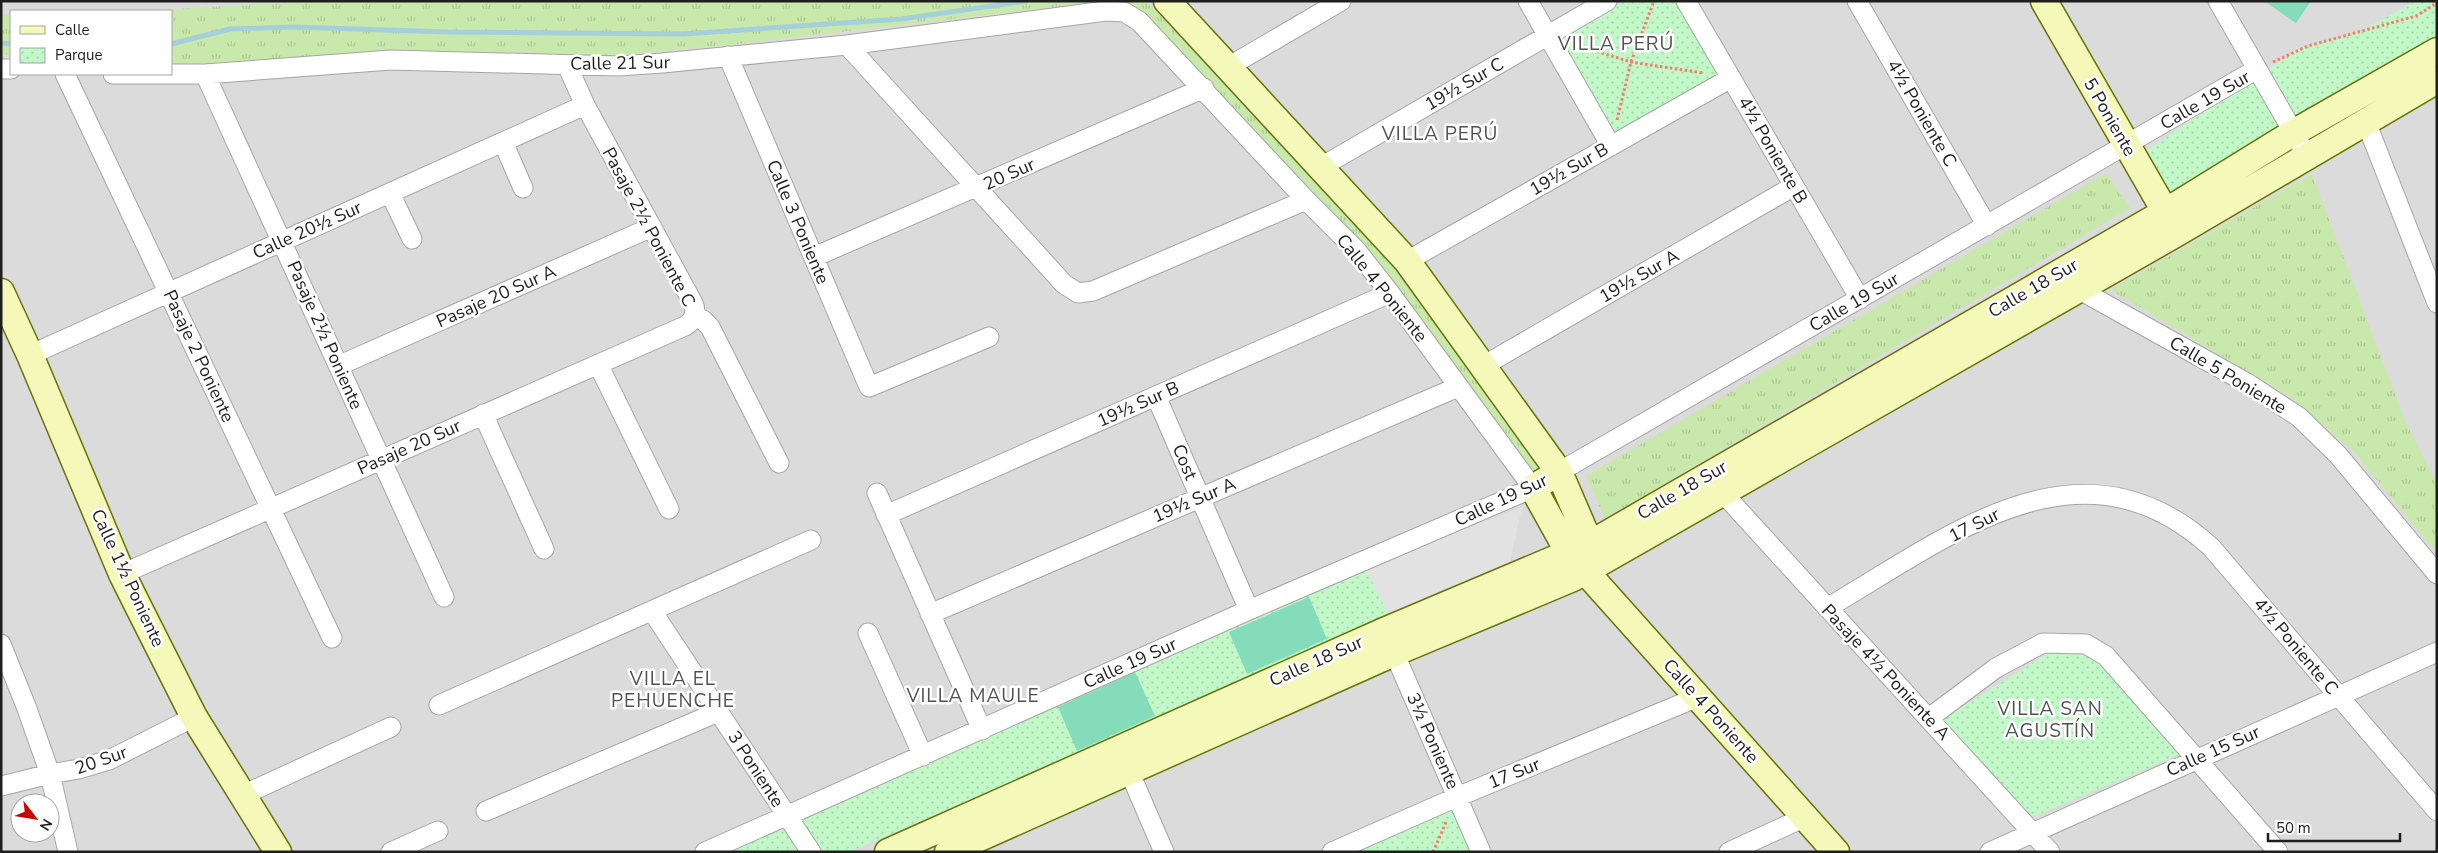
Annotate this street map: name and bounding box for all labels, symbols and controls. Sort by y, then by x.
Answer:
legend [10,10,172,75]
text: Calle [55,20,90,40]
district label: VILLA PERÚ [1557,31,1674,57]
text: Parque [55,45,103,65]
street label: Calle 21 Sur [570,50,671,76]
street label: 19½ Sur C [1420,52,1508,116]
street label: 4½ Poniente C [1882,55,1962,171]
street label: Calle 19 Sur [2156,64,2255,135]
street label: 5 Poniente [2078,74,2142,160]
street label: 4½ Poniente B [1733,92,1813,208]
district label: VILLA PERÚ [1381,121,1498,147]
street label: 19½ Sur B [1525,137,1613,201]
street label: Pasaje 2½ Poniente C [597,143,701,311]
street label: 20 Sur [980,152,1039,196]
street label: Calle 3 Poniente [761,156,835,288]
street label: Calle 20½ Sur [249,195,366,265]
street label: Calle 4 Poniente [1331,229,1433,347]
street label: 19½ Sur A [1595,243,1683,309]
street label: Calle 18 Sur [1984,252,2083,323]
street label: Pasaje 2½ Poniente [281,257,369,413]
street label: Pasaje 20 Sur A [432,259,560,333]
street label: Calle 19 Sur [1805,266,1904,337]
street label: Pasaje 2 Poniente [158,286,240,426]
street label: Calle 5 Poniente [2165,331,2291,419]
street label: 19½ Sur B [1093,375,1183,433]
street label: Pasaje 20 Sur [353,413,465,481]
street label: Cost [1167,441,1203,484]
street label: Calle 18 Sur [1633,454,1732,525]
street label: Calle 19 Sur [1451,468,1552,532]
street label: 19½ Sur A [1149,472,1239,528]
street label: 17 Sur [1945,502,2004,548]
street label: Calle 1½ Poniente [86,505,170,651]
street label: 4½ Poniente C [2248,592,2344,700]
street label: Pasaje 4½ Poniente A [1816,599,1956,745]
street label: Calle 18 Sur [1265,629,1367,692]
street label: Calle 19 Sur [1079,631,1181,694]
street label: Calle 4 Poniente [1658,654,1764,768]
district label: VILLA EL PEHUENCHE [611,666,735,714]
district label: VILLA MAULE [905,683,1040,709]
street label: 3½ Poniente [1401,689,1465,793]
district label: VILLA SAN AGUSTÍN [1996,696,2103,744]
street label: Calle 15 Sur [2162,719,2264,782]
street label: 3 Poniente [722,726,790,812]
street label: 20 Sur [72,740,131,780]
street label: 17 Sur [1485,752,1544,794]
north arrow [10,793,60,843]
scale bar [2268,810,2400,842]
text: N [35,815,57,834]
text: 50 m [2276,818,2311,838]

